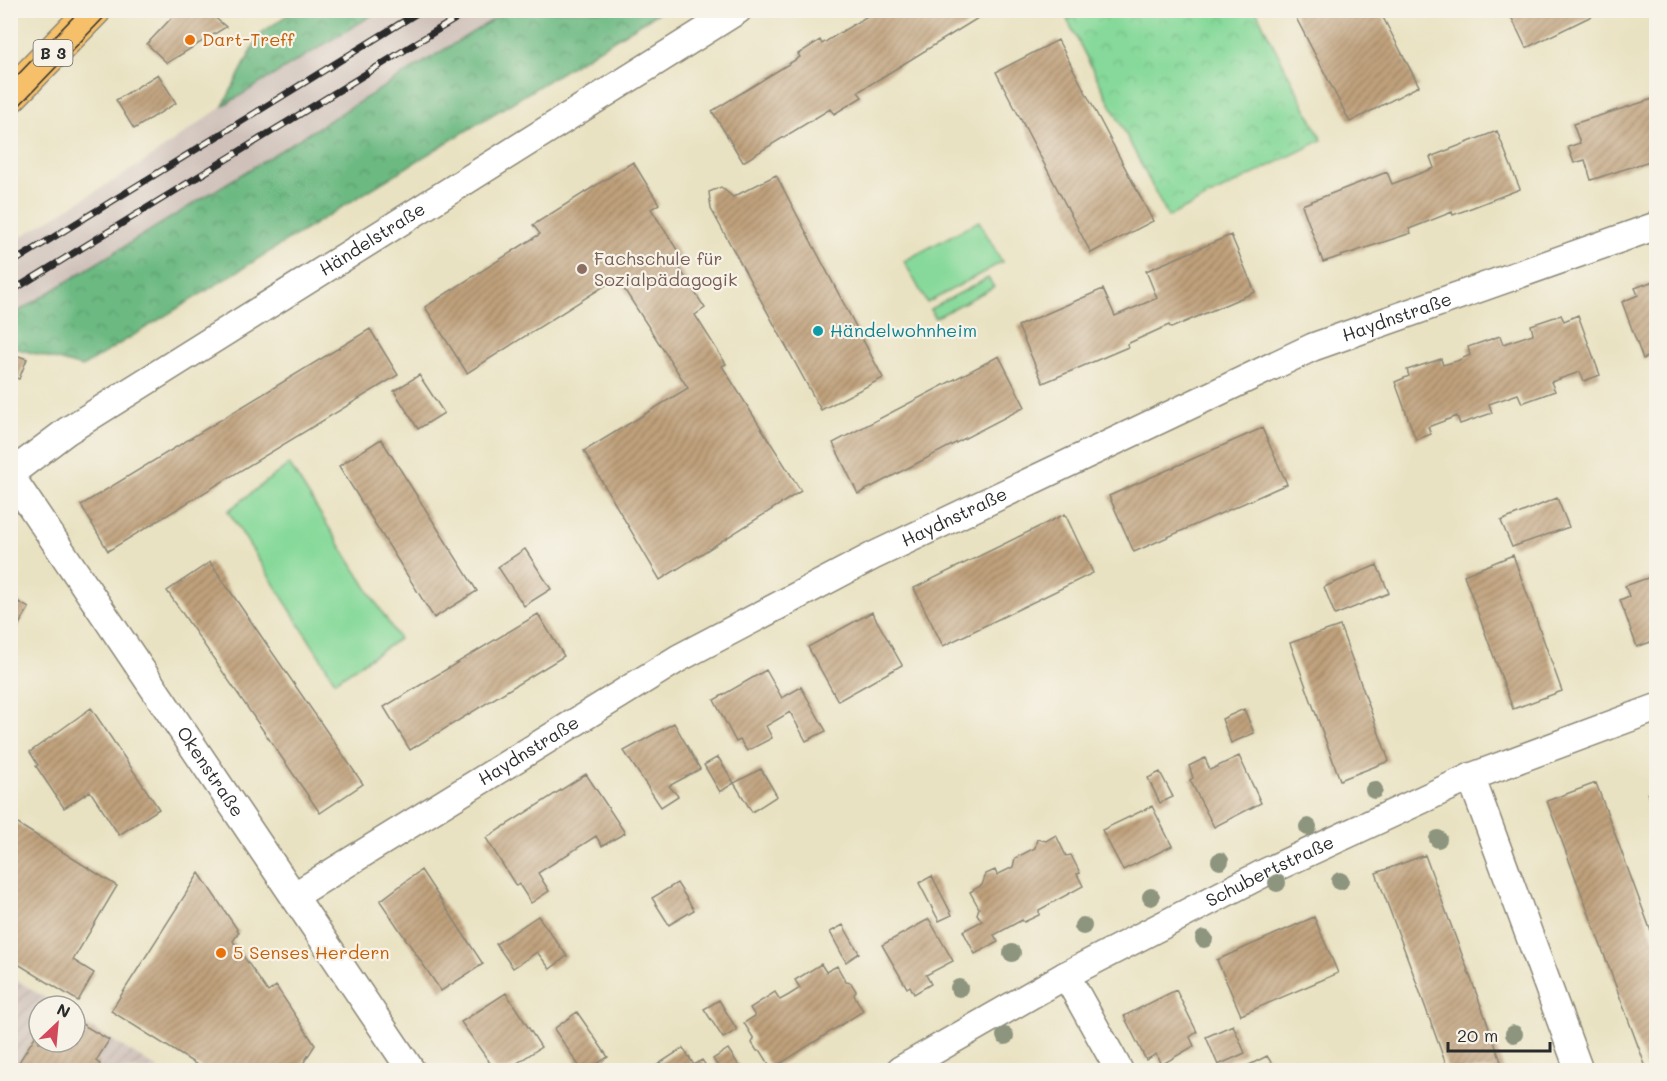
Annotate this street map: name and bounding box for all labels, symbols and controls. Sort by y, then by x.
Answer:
place label: Dart-Treff [202,27,295,51]
marker: Dart-Treff [183,33,197,47]
road number: B 3 [34,40,72,66]
street label: Händelstraße [314,196,429,281]
place label: Fachschule für Sozialpädagogik [594,246,738,291]
marker: Fachschule für Sozialpädagogik [575,262,589,276]
street label: Haydnstraße [1339,286,1455,347]
place label: Händelwohnheim [830,318,977,342]
marker: Händelwohnheim [811,324,825,338]
street label: Haydnstraße [897,481,1011,552]
street label: Haydnstraße [473,710,583,790]
street label: Okenstraße [172,721,250,821]
street label: Schubertstraße [1201,829,1337,912]
place label: 5 Senses Herdern [233,940,389,964]
marker: 5 Senses Herdern [214,946,228,960]
north arrow [27,994,87,1054]
text: N [54,998,74,1022]
scale bar [1448,1015,1550,1053]
text: 20 m [1457,1023,1498,1047]

